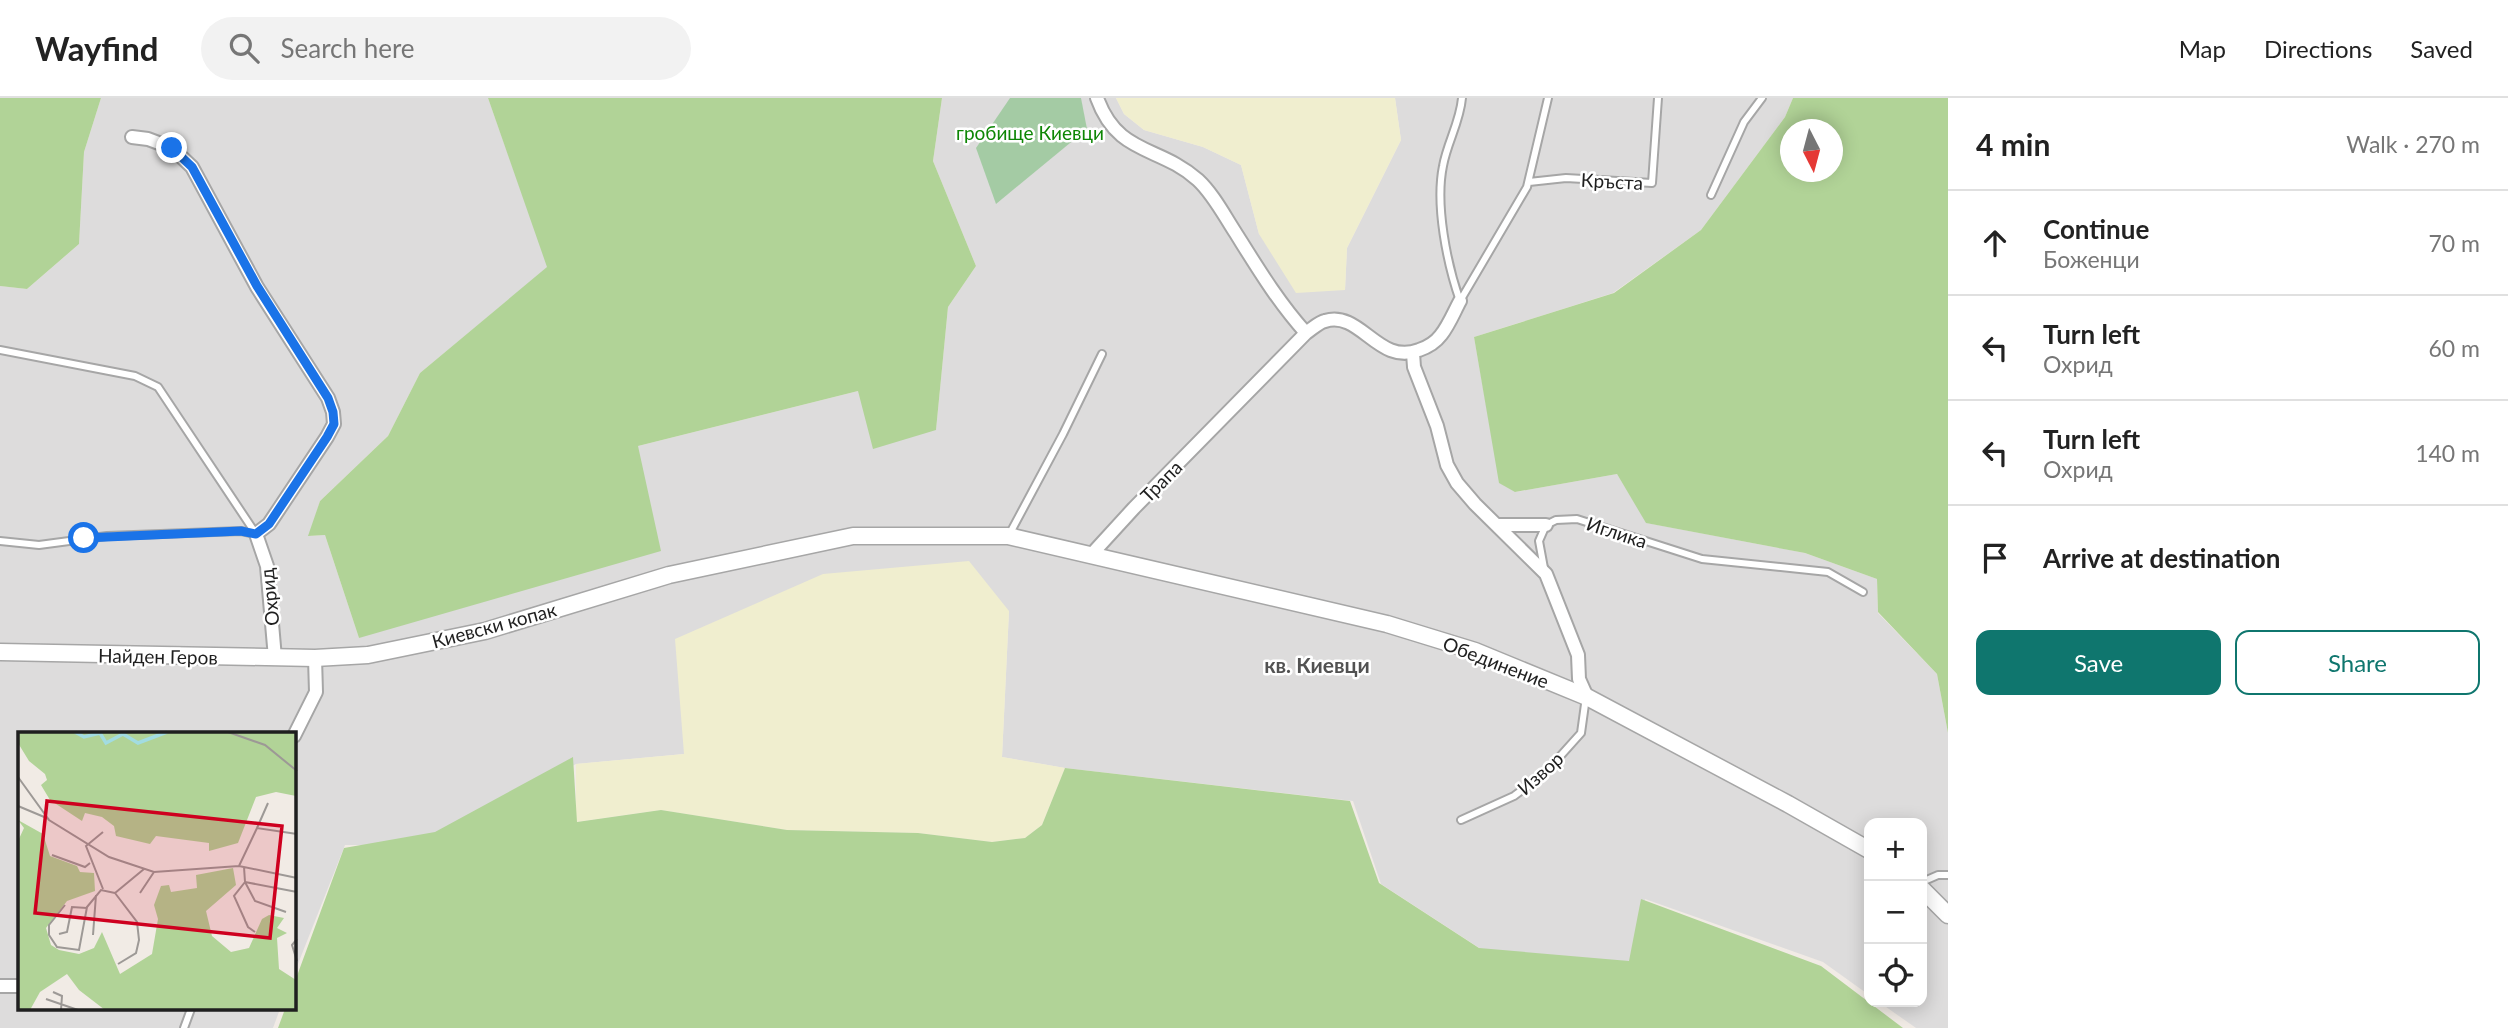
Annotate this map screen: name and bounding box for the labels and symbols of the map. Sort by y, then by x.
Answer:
north arrow [1780,119,1843,182]
park label: гробище Киевци [956,121,1104,144]
route end [156,132,187,163]
street label: Кръста [1580,168,1644,194]
street label: Трапа [1135,455,1187,507]
street label: Иглика [1584,511,1650,553]
route start [68,522,99,553]
street label: Охрид [255,567,283,627]
street label: Киевски копак [429,597,559,653]
street label: Обединение [1440,631,1552,693]
street label: Найден Геров [98,643,218,669]
district label: кв. Киевци [1264,652,1370,677]
inset map [18,732,296,1010]
street label: Извор [1512,747,1568,799]

